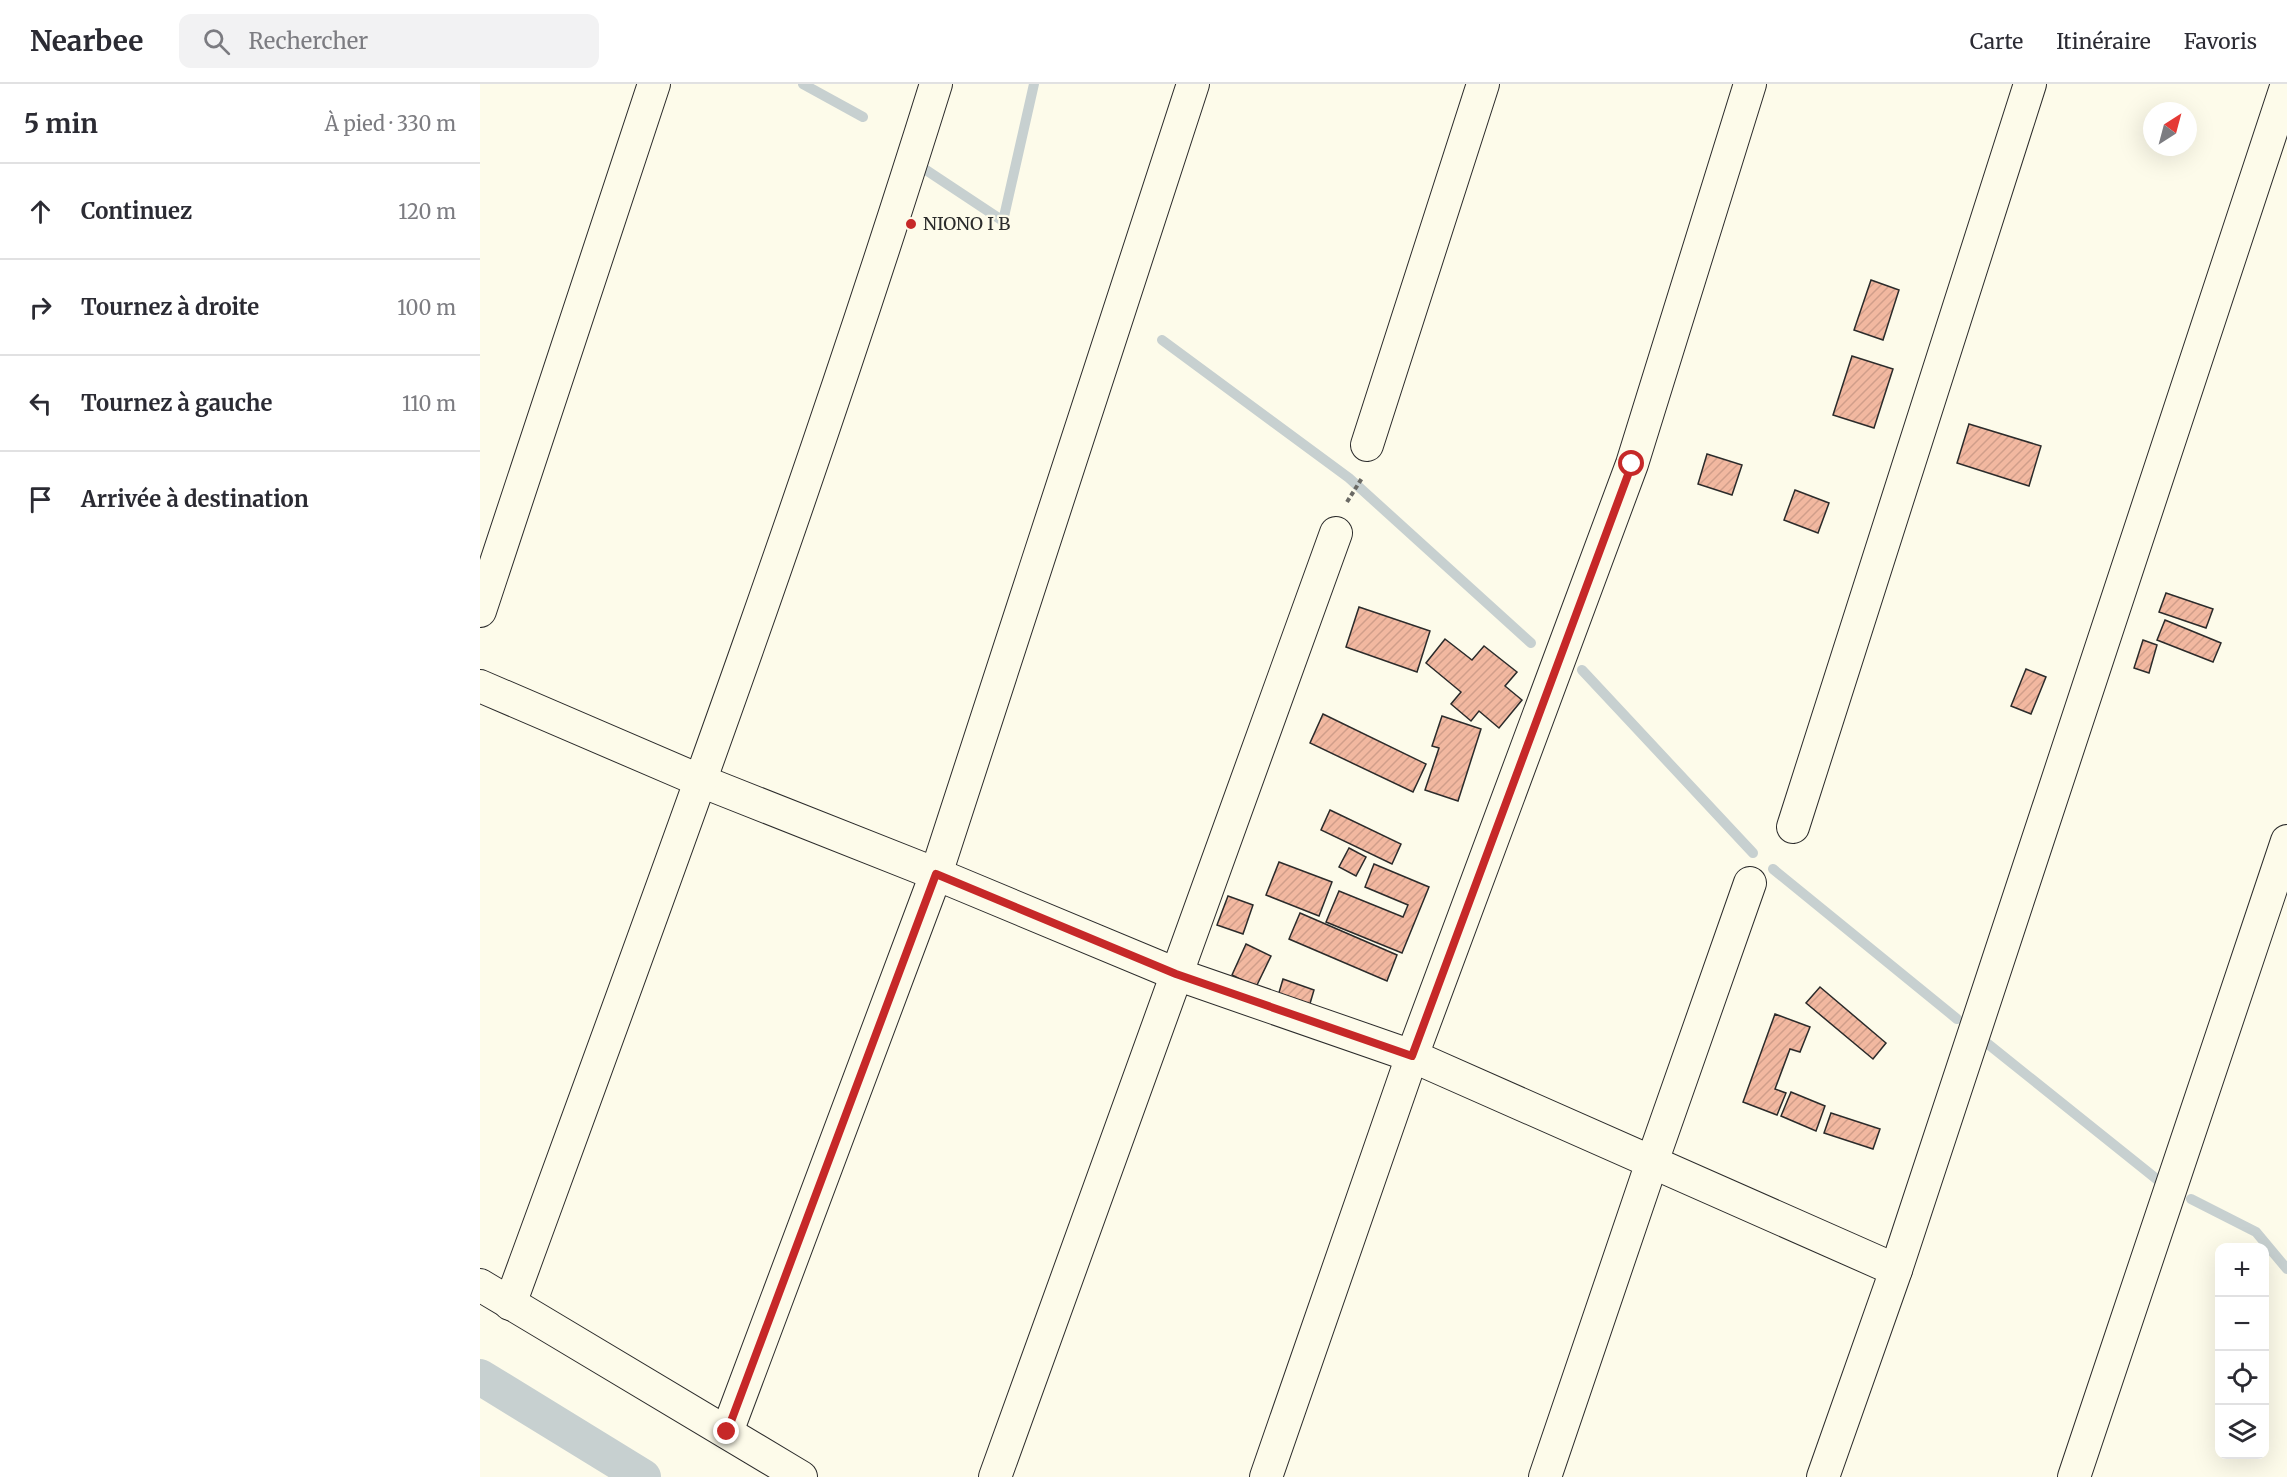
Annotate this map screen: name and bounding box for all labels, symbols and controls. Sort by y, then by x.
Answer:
search box [179,14,599,68]
text: Nearbee [30,23,143,59]
icon: search [200,25,233,58]
text: Rechercher [248,27,368,55]
text: Carte [1970,28,2023,55]
text: Itinéraire [2056,28,2151,55]
text: Favoris [2184,28,2257,55]
north arrow [2143,102,2197,156]
text: 5 min [24,107,98,140]
text: À pied · 330 m [325,111,456,136]
icon: ahead [24,195,57,228]
text: Continuez [81,197,192,225]
text: 120 m [398,199,456,224]
place label: NIONO I B [923,212,1010,235]
marker: NIONO I B [904,217,918,231]
icon: right [24,291,57,324]
text: Tournez à droite [81,293,259,321]
text: 100 m [397,295,456,320]
icon: left [24,387,57,420]
text: Tournez à gauche [81,389,272,417]
text: 110 m [402,391,456,416]
route start [1618,450,1644,476]
icon: arrive [24,483,57,516]
text: Arrivée à destination [81,485,309,513]
map controls [2215,1243,2269,1459]
button: + [2215,1243,2269,1297]
button: − [2215,1297,2269,1351]
button: locate [2215,1351,2269,1405]
button: layers [2215,1405,2269,1459]
route end [713,1418,739,1444]

